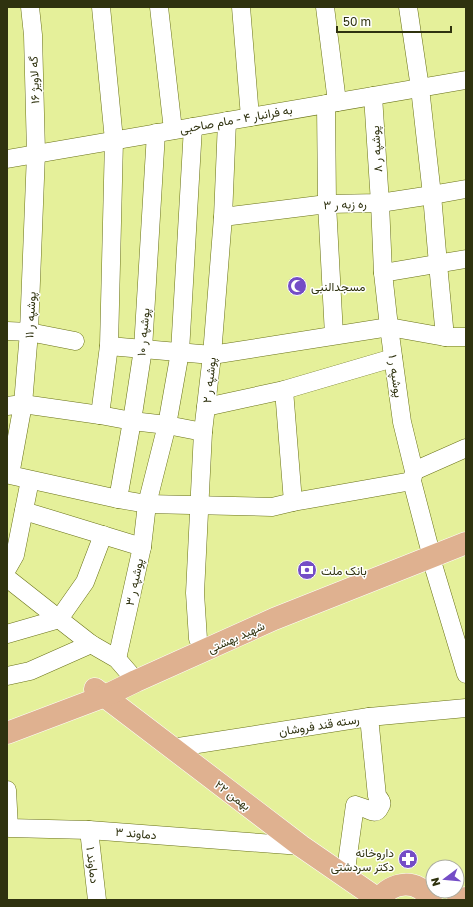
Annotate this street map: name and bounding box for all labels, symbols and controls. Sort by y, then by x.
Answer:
scale bar [337,8,451,34]
text: 50 m [343,14,371,29]
street label: ۱۶ گه لاویژ [26,56,43,104]
street label: به فرانبار ۴ - مام صاحبی [179,102,294,137]
street label: پوشپە ر ۸ [367,125,386,173]
street label: ره زبه ر ۳ [323,196,367,213]
mosque icon: مسجدالنبی [286,275,308,297]
place label: مسجدالنبی [311,279,365,295]
street label: پوشپه ر ۱۱ [21,291,40,339]
street label: پوشپه ر ۱۰ [133,307,154,357]
street label: ۱ پوشپه ر [385,353,406,399]
street label: پوشپه ر ۲ [199,356,220,404]
street label: پوشپه ر ۳ [122,557,147,607]
bank icon: بانک ملت [296,559,318,581]
place label: بانک ملت [321,563,367,578]
street label: شهید بهشتی [205,618,267,657]
street label: رسته قند فروشان [278,711,361,740]
street label: ۲۲ بهمن [212,777,254,814]
street label: دماوند ۳ [115,824,157,843]
place label: داروخانه دکتر سردشتی [331,845,394,875]
street label: دماوند ۱ [82,846,103,885]
pharmacy icon: داروخانه دکتر سردشتی [397,848,419,870]
north arrow [425,859,465,899]
text: N [428,876,442,888]

